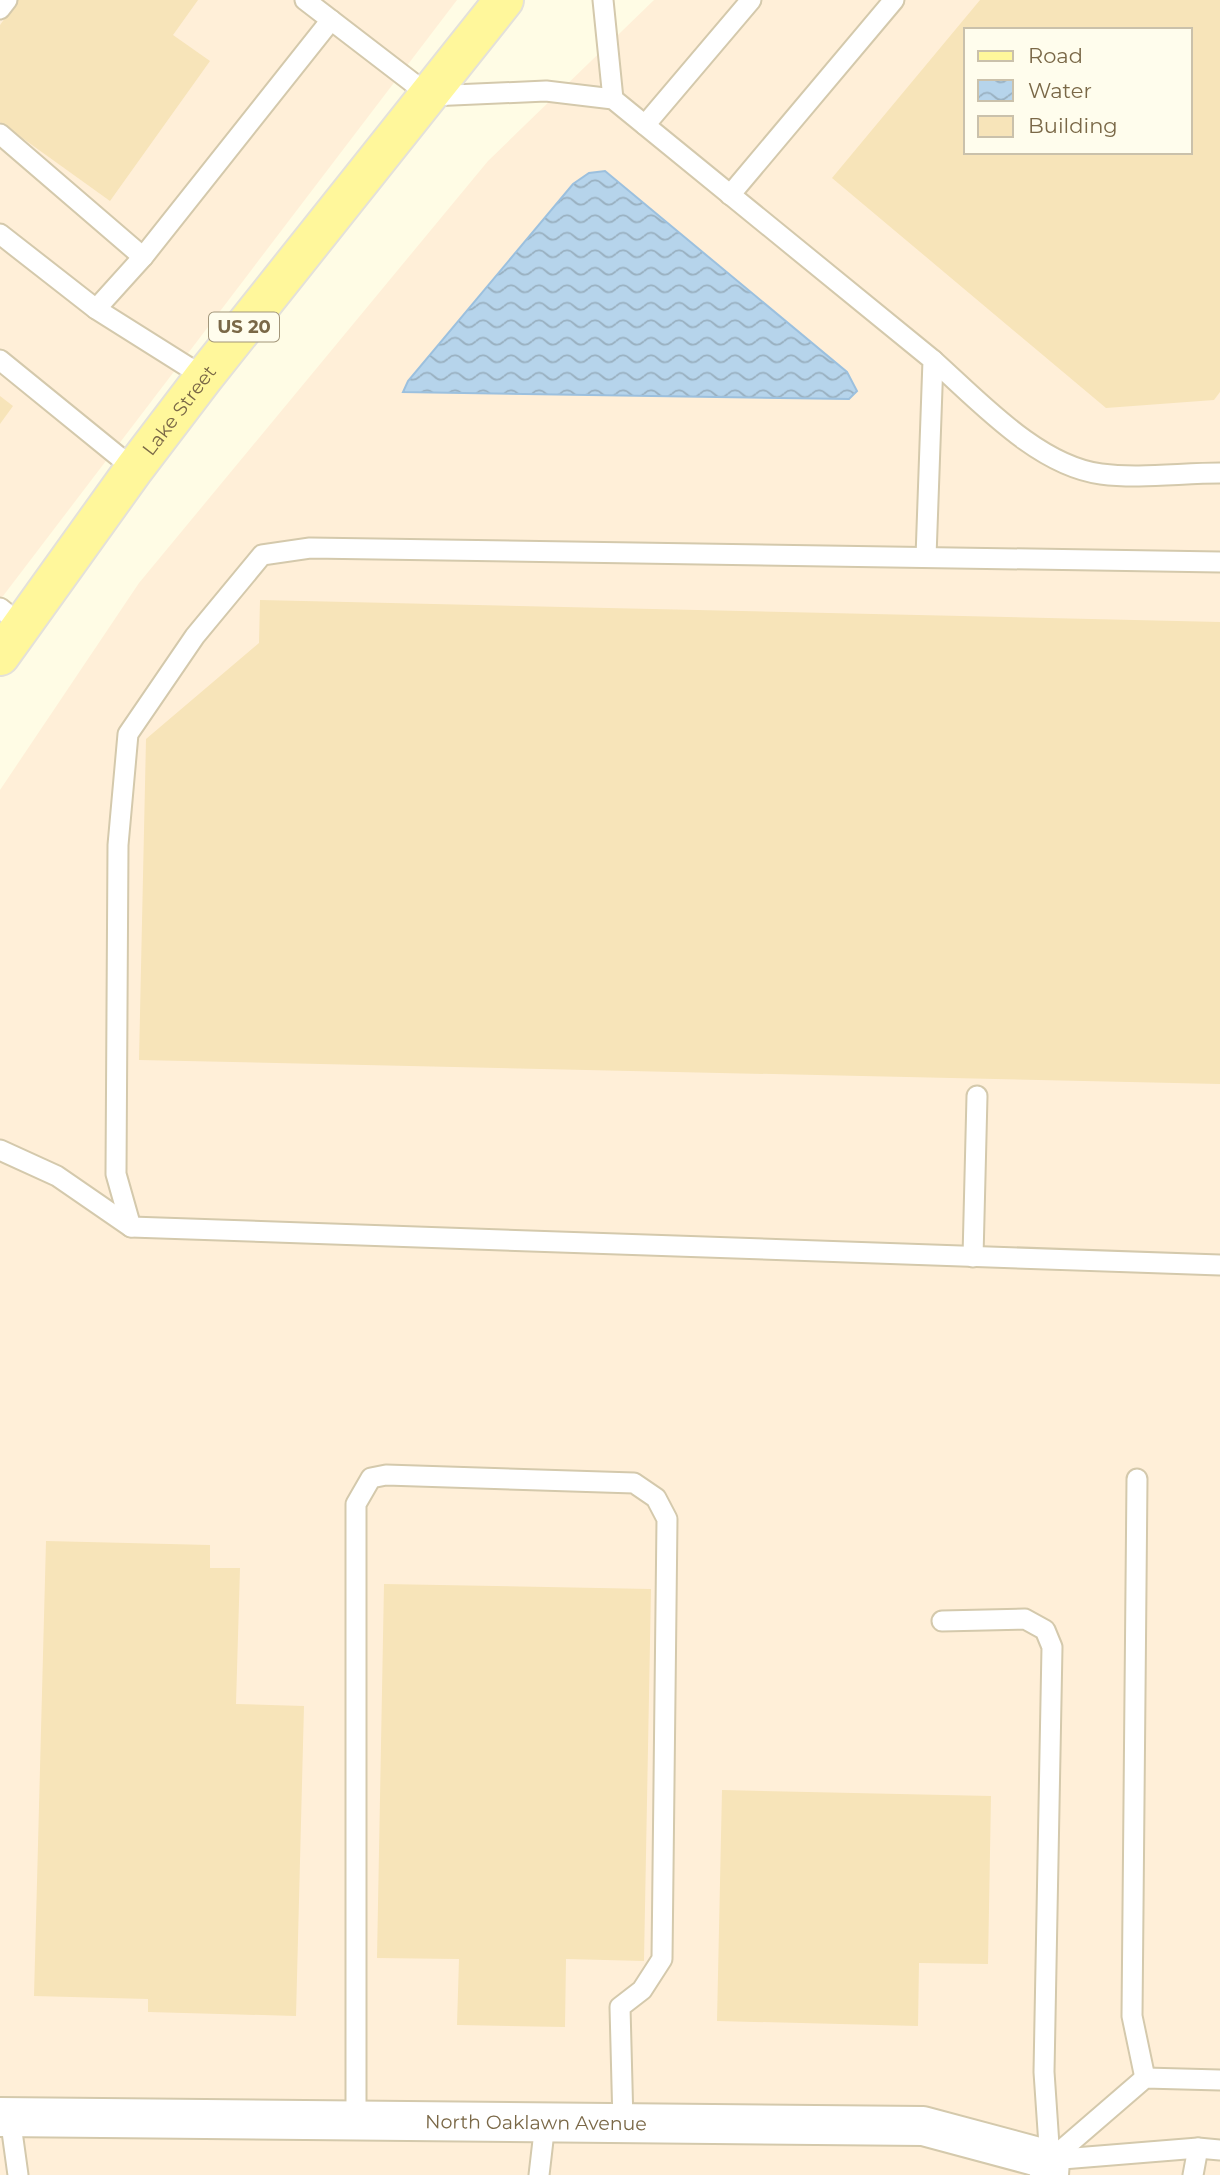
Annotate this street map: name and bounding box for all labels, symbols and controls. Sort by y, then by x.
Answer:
legend [964,28,1192,154]
text: Road [1028,43,1083,68]
text: Water [1028,78,1092,103]
text: Building [1028,113,1118,138]
road number: US 20 [209,312,279,342]
street label: Lake Street [138,361,221,460]
street label: North Oaklawn Avenue [425,2110,647,2135]

